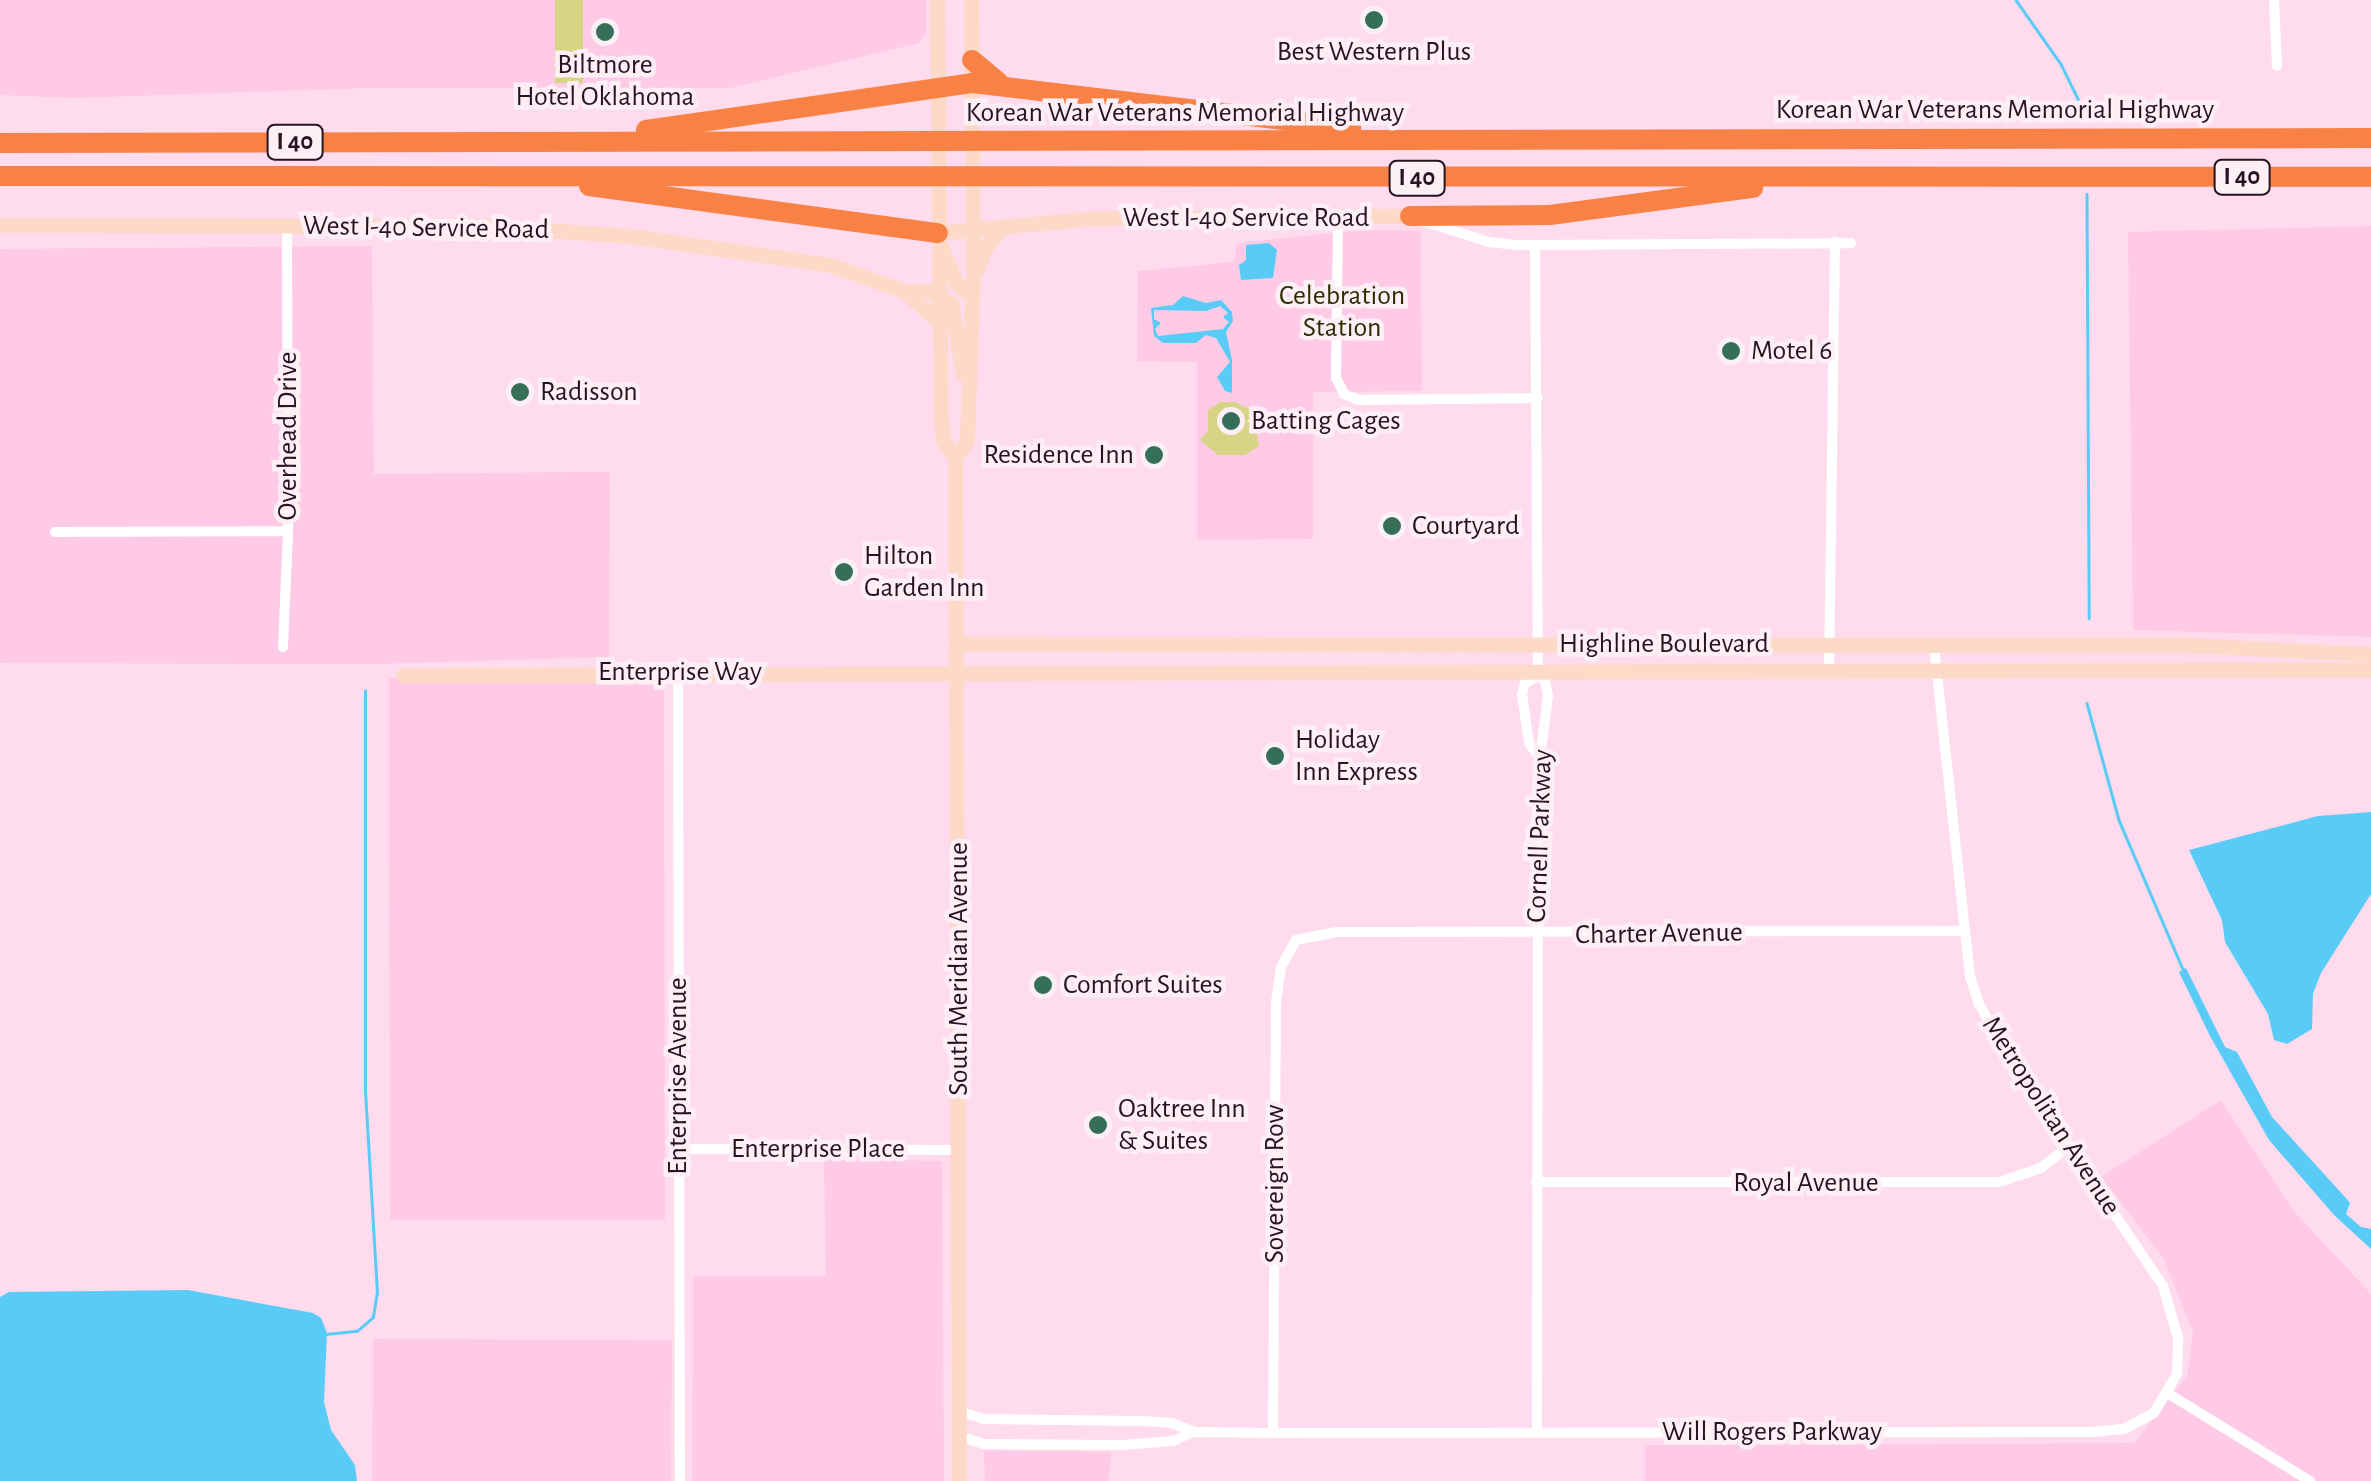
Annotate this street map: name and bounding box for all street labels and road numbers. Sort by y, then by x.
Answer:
street label: Korean War Veterans Memorial Highway [1776,93,2214,127]
street label: Korean War Veterans Memorial Highway [966,96,1404,130]
road number: I 40 [265,122,325,162]
road number: I 40 [2212,157,2272,197]
road number: I 40 [1387,158,1447,198]
street label: West I-40 Service Road [1123,201,1369,235]
street label: West I-40 Service Road [303,209,549,247]
street label: Overhead Drive [271,352,305,520]
street label: Highline Boulevard [1559,627,1769,661]
street label: Enterprise Way [598,655,762,689]
street label: Cornell Parkway [1520,749,1560,923]
street label: South Meridian Avenue [942,842,976,1096]
street label: Charter Avenue [1575,916,1743,952]
street label: Enterprise Avenue [661,977,695,1175]
street label: Metropolitan Avenue [1974,1010,2128,1222]
street label: Sovereign Row [1258,1105,1292,1263]
street label: Enterprise Place [731,1132,905,1166]
street label: Royal Avenue [1733,1166,1879,1200]
street label: Will Rogers Parkway [1662,1415,1882,1449]

